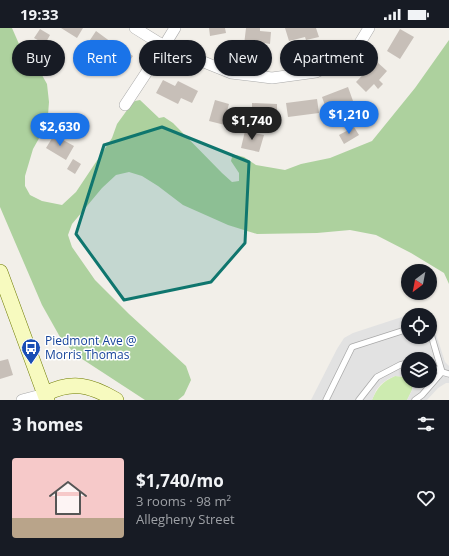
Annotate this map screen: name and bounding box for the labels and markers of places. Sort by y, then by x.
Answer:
pin: $1,210 [316,101,382,135]
pin: $1,740 [219,107,285,141]
pin: $2,630 [27,113,93,147]
place label: Piedmont Ave @ Morris Thomas [45,332,137,363]
bus stop icon: Piedmont Ave @ Morris Thomas [20,337,42,365]

